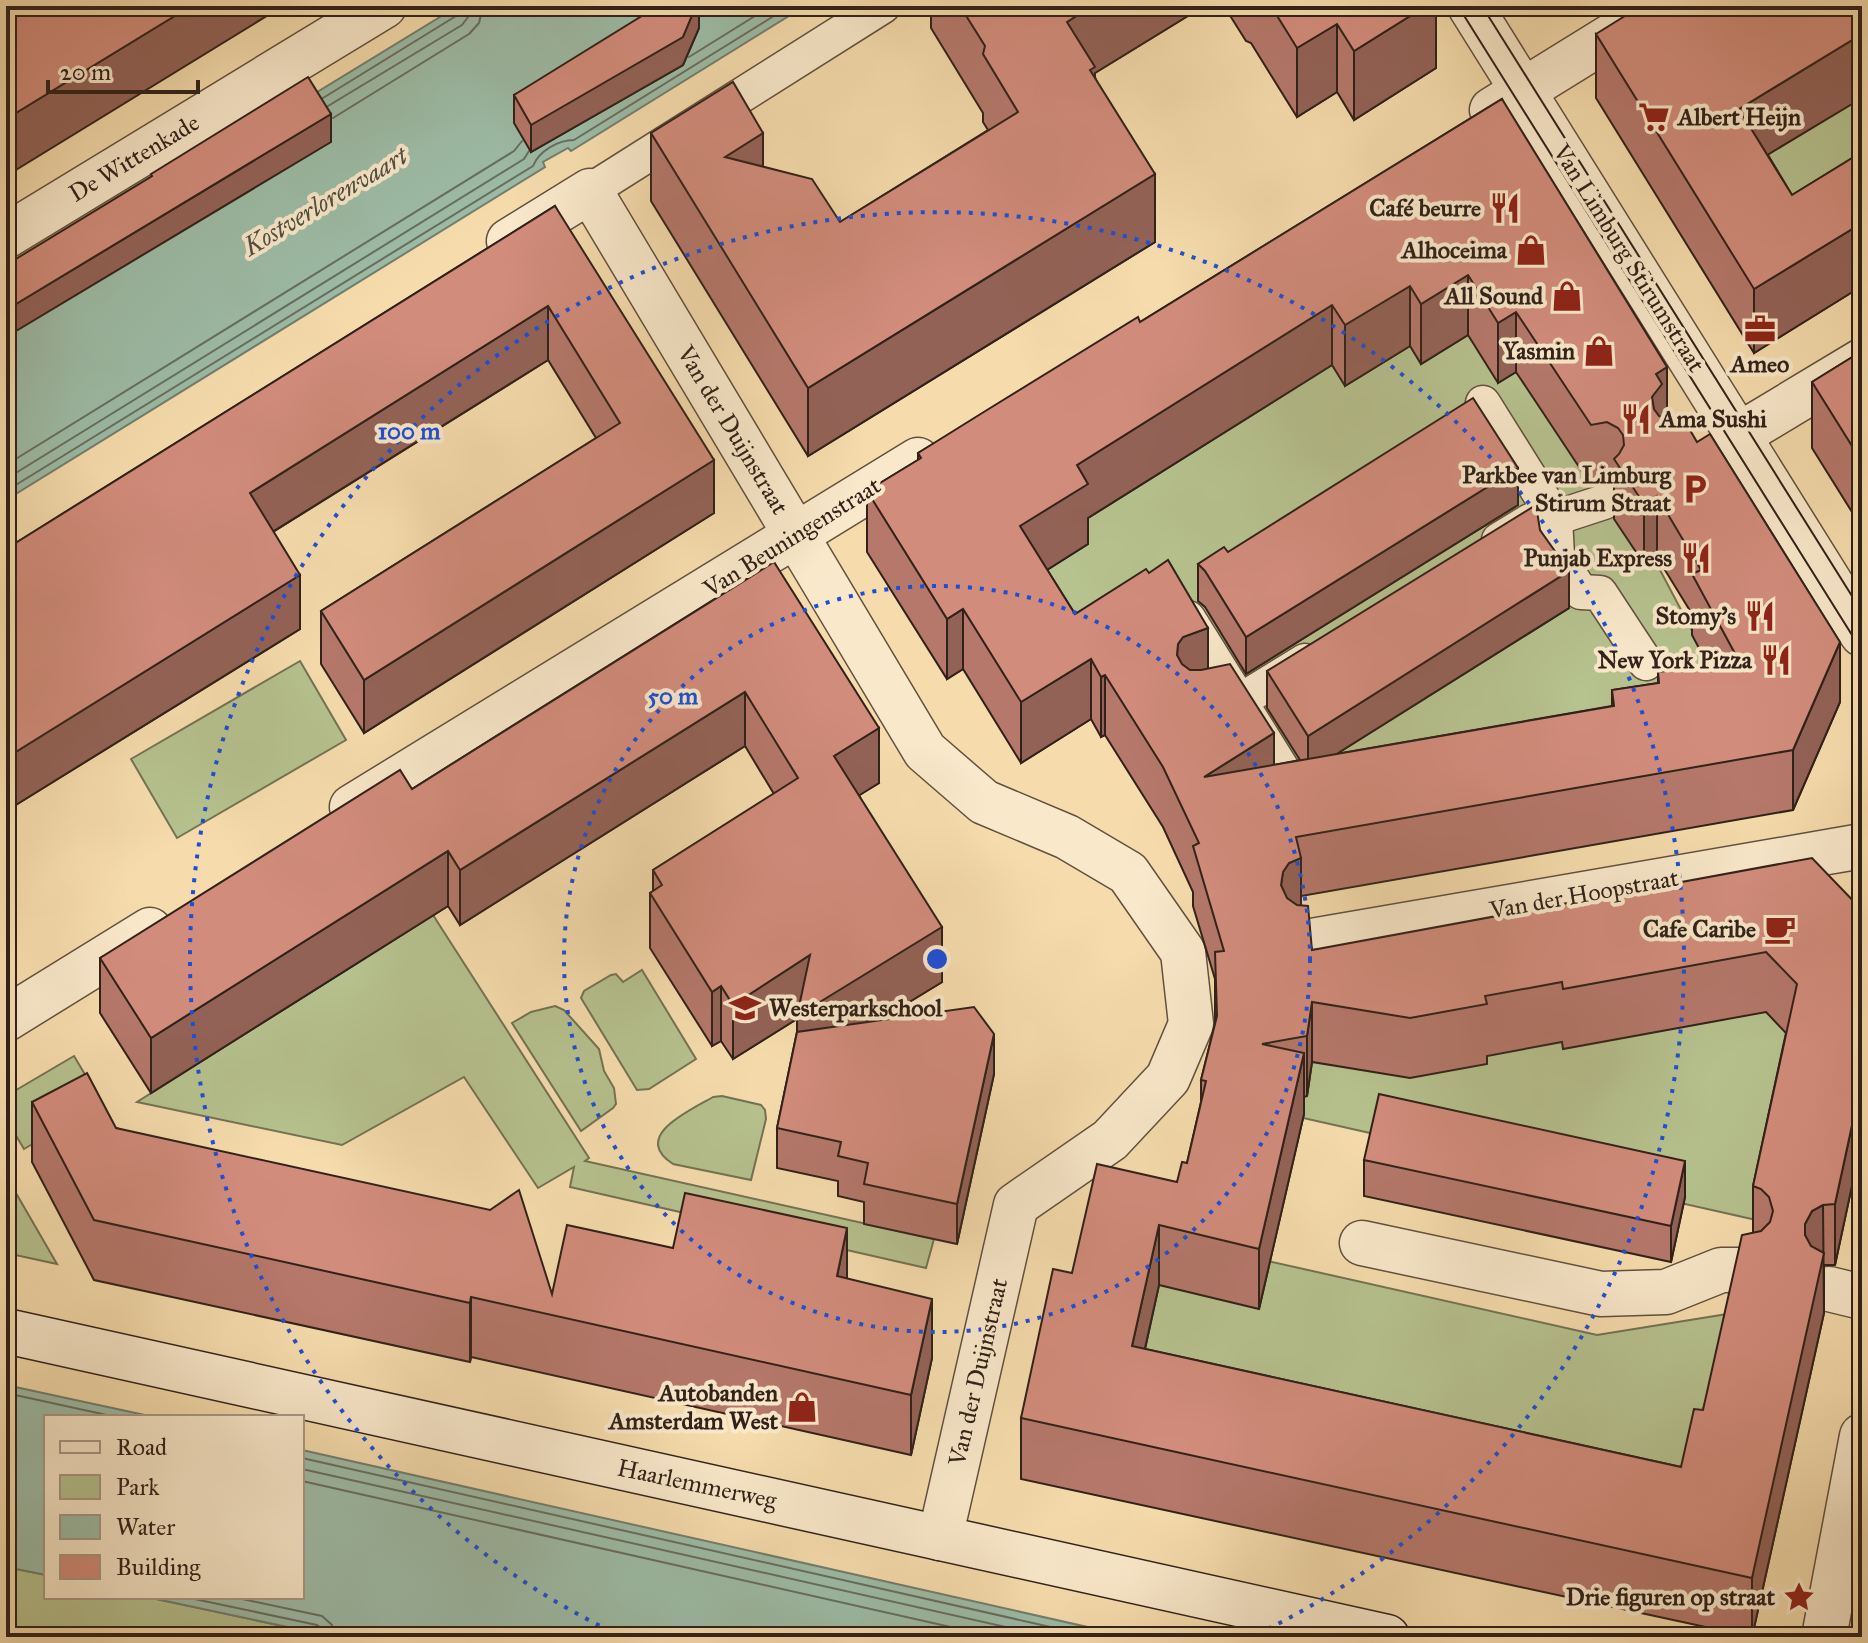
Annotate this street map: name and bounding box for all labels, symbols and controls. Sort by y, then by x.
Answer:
scale bar [48,44,198,94]
text: 20 m [60,57,111,87]
supermarket icon: Albert Heijn [1637,100,1671,134]
place label: Albert Heijn [1676,102,1801,132]
street label: De Wittenkade [63,107,205,209]
water label: Kostverlorenvaart [235,138,415,264]
street label: Van Limburg Stirumstraat [1546,138,1712,378]
restaurant icon: Café beurre [1488,191,1522,225]
place label: Café beurre [1369,193,1481,223]
shop icon: Alhoceima [1514,233,1548,267]
place label: Alhoceima [1400,235,1508,265]
shop icon: All Sound [1550,279,1584,313]
place label: All Sound [1443,281,1544,311]
office icon: Ameo [1743,312,1777,346]
shop icon: Yasmin [1582,334,1616,368]
place label: Yasmin [1502,336,1575,366]
street label: Van der Duijnstraat [670,339,795,520]
place label: Ameo [1729,349,1789,379]
restaurant icon: Ama Sushi [1619,402,1653,436]
place label: Ama Sushi [1658,404,1767,434]
text: 100 m [378,416,441,446]
place label: Parkbee van Limburg Stirum Straat [1462,460,1672,518]
street label: Van Beuningenstraat [697,470,887,604]
parking icon: Parkbee van Limburg Stirum Straat [1678,472,1712,506]
restaurant icon: Punjab Express [1679,541,1713,575]
place label: Punjab Express [1524,543,1672,573]
restaurant icon: Stomy's [1743,599,1777,633]
place label: Stomy's [1656,601,1736,631]
restaurant icon: New York Pizza [1759,643,1793,677]
place label: New York Pizza [1598,645,1753,675]
text: 50 m [648,681,699,711]
street label: Van der Hoopstraat [1486,863,1681,926]
cafe icon: Cafe Caribe [1763,912,1797,946]
place label: Cafe Caribe [1643,914,1756,944]
centre of rings [923,945,951,973]
school or university icon: Westerparkschool [728,991,762,1025]
place label: Westerparkschool [769,993,943,1023]
street label: Van der Duijnstraat [942,1275,1014,1470]
place label: Autobanden Amsterdam West [607,1378,779,1436]
shop icon: Autobanden Amsterdam West [785,1390,819,1424]
legend [44,1415,304,1599]
text: Road [116,1432,167,1462]
street label: Haarlemmerweg [614,1452,780,1516]
text: Park [116,1472,160,1502]
text: Water [116,1512,175,1542]
text: Building [116,1552,201,1582]
place icon: Drie figuren op straat [1782,1580,1816,1614]
place label: Drie figuren op straat [1566,1582,1775,1612]

